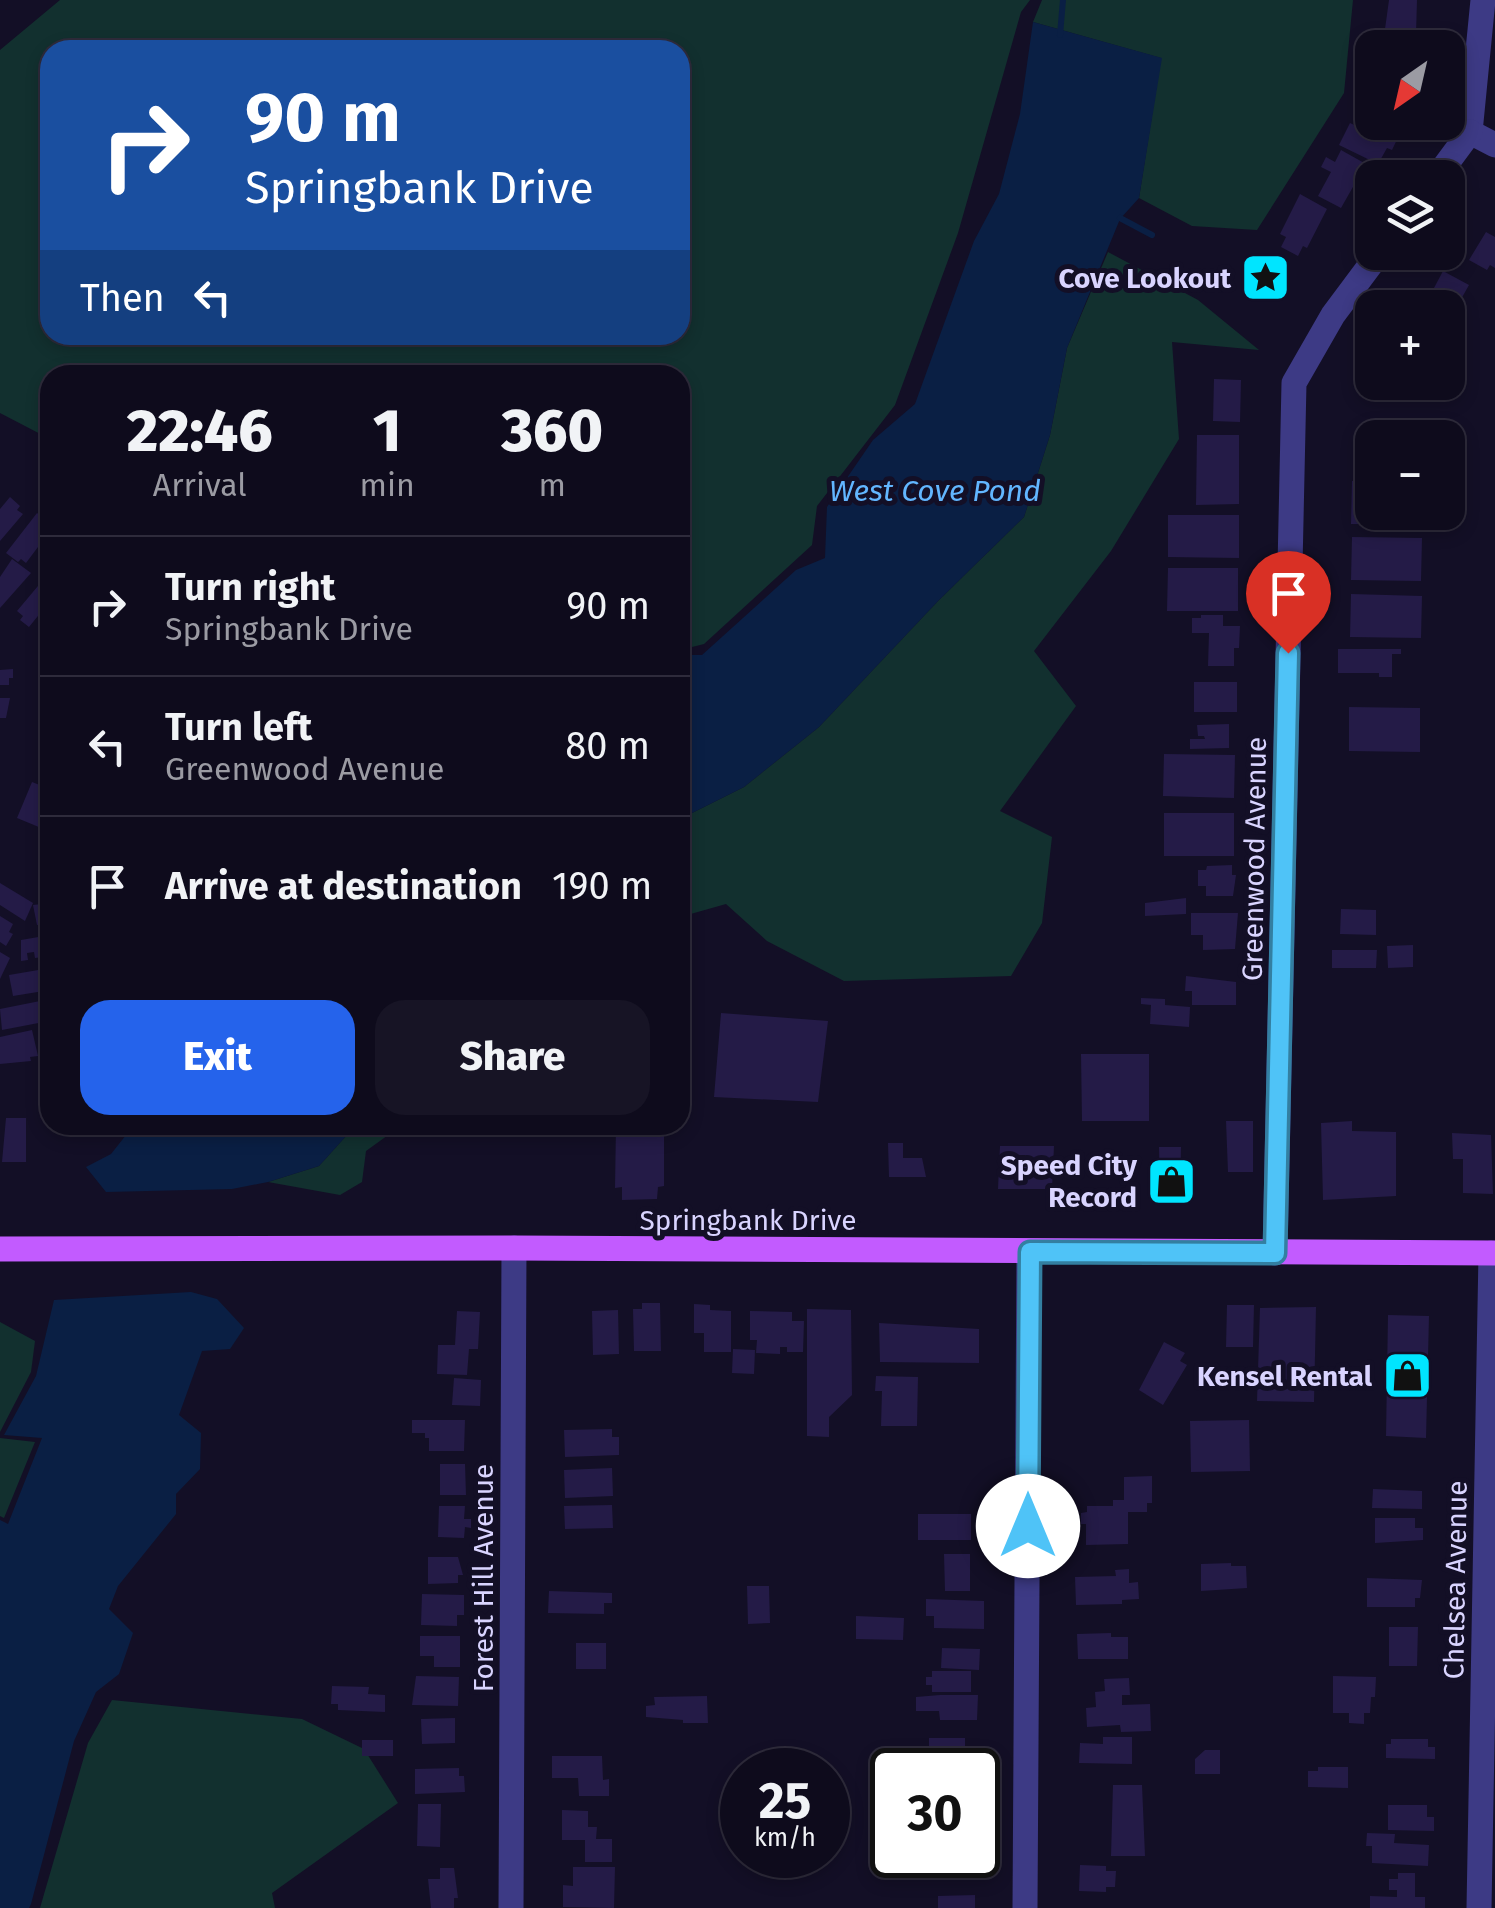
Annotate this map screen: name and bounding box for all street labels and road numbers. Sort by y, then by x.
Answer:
street label: Greenwood Avenue [1236,737,1273,982]
street label: Springbank Drive [640,1204,856,1237]
street label: Forest Hill Avenue [467,1464,500,1692]
street label: Chelsea Avenue [1437,1480,1474,1680]

